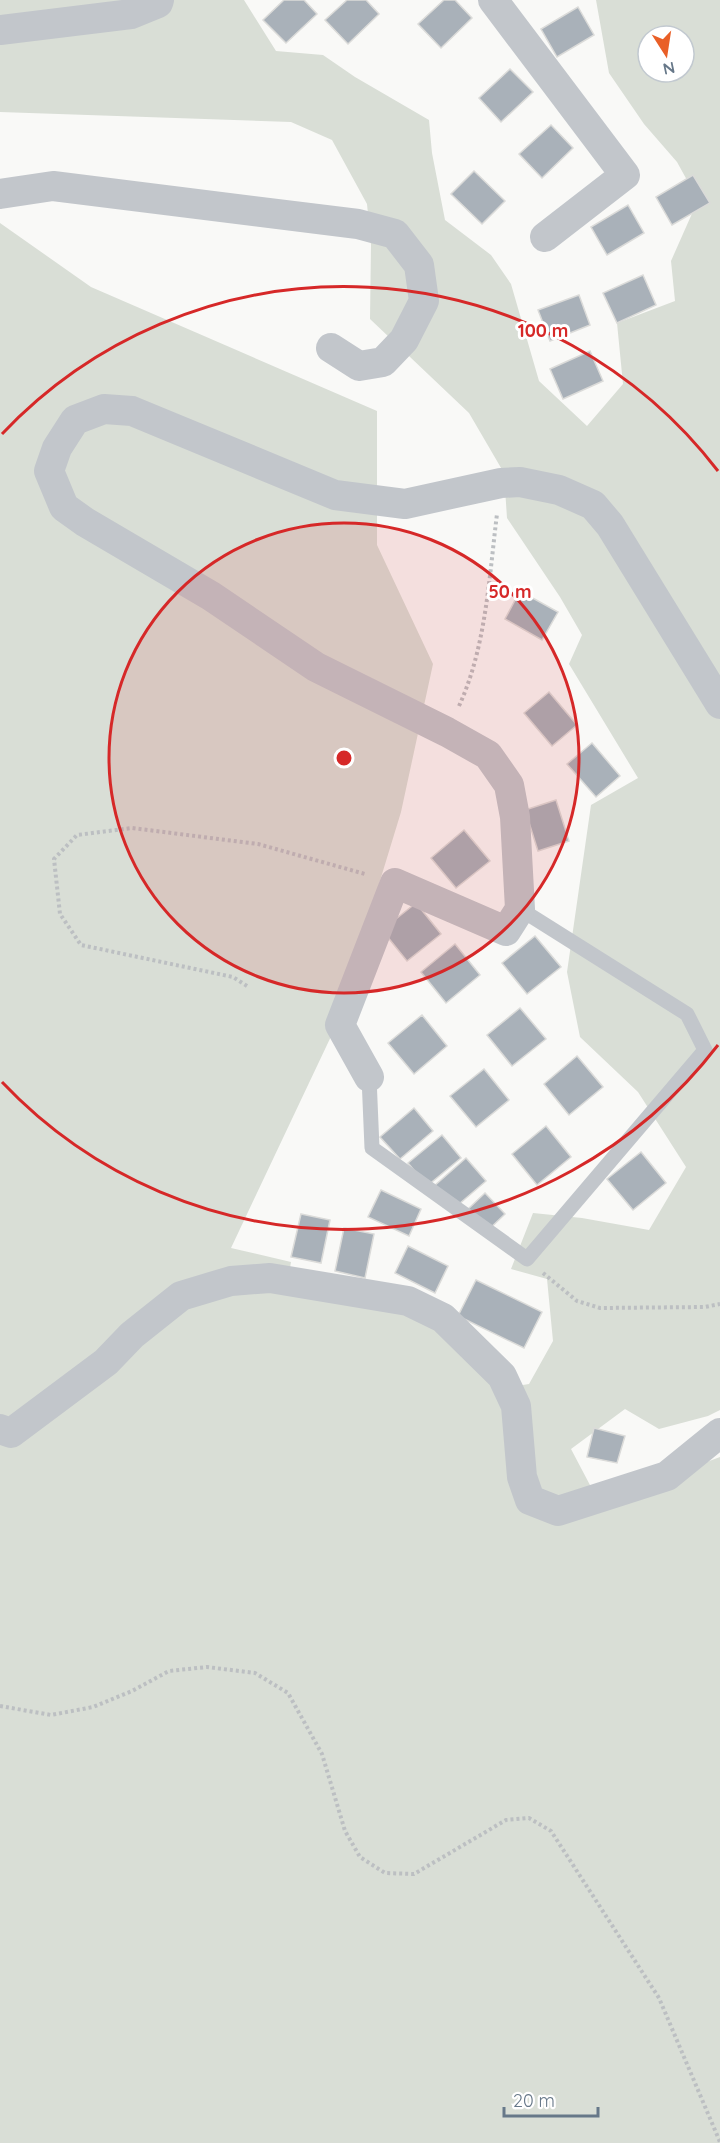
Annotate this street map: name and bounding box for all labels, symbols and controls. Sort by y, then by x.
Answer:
north arrow [636,24,696,84]
text: N [661,58,677,80]
text: 100 m [518,319,568,342]
text: 50 m [488,580,532,603]
centre of rings [334,748,354,768]
scale bar [504,2080,598,2118]
text: 20 m [513,2089,555,2112]

